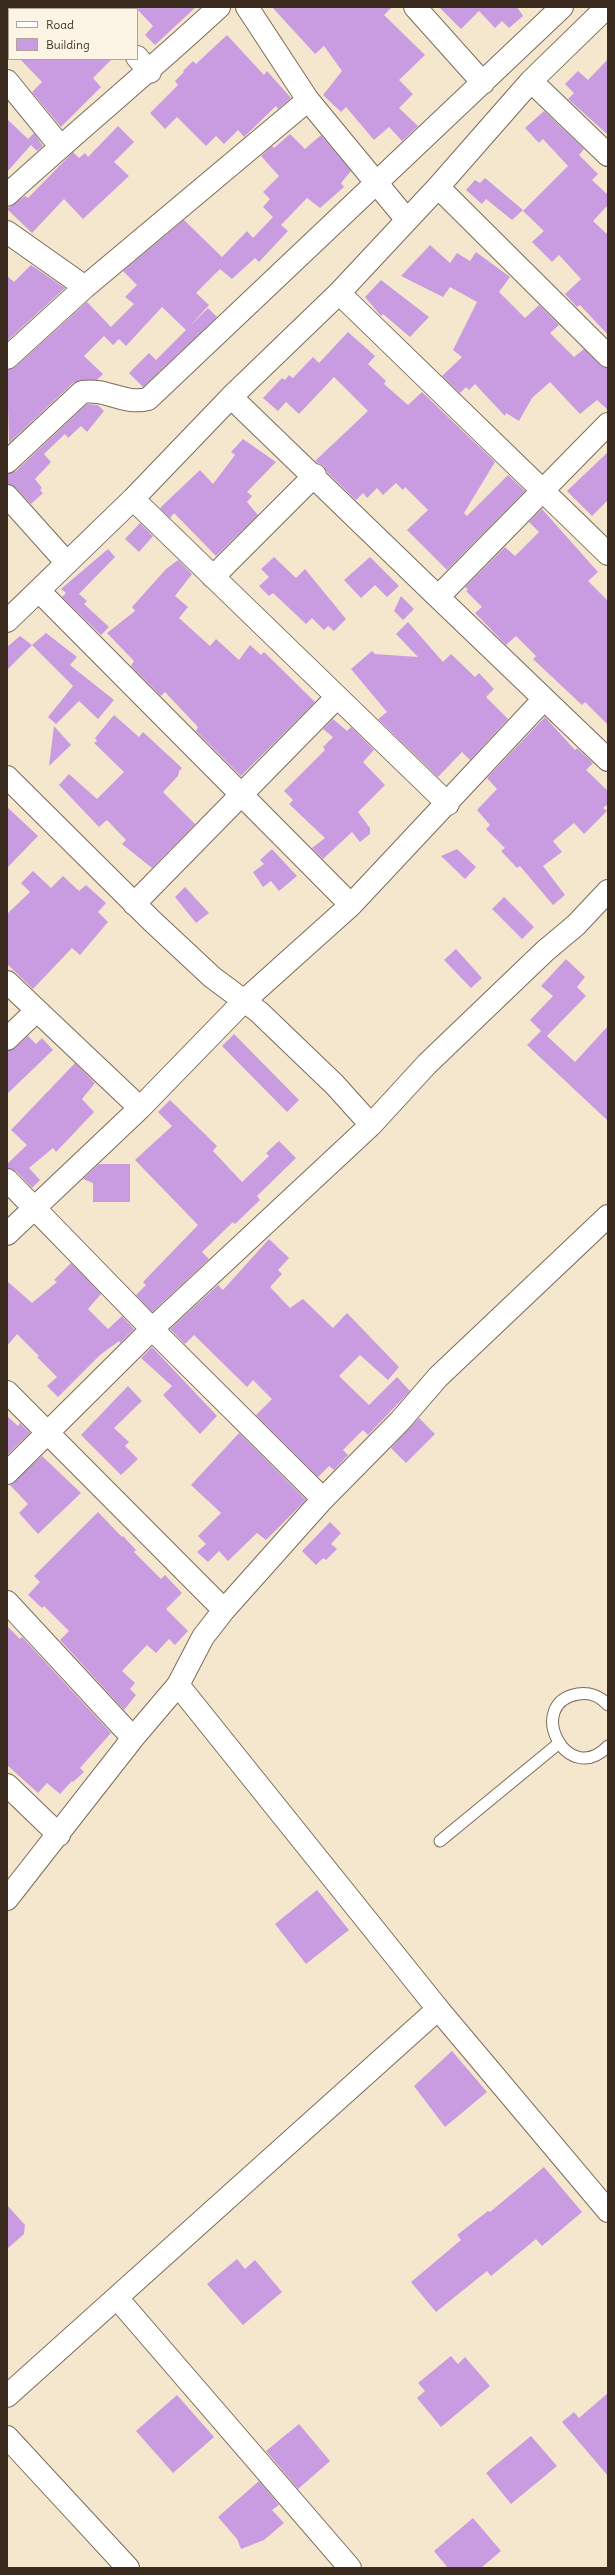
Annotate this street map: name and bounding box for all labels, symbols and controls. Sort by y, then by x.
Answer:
legend [8,8,138,60]
text: Road [46,17,74,32]
text: Building [46,37,90,52]

